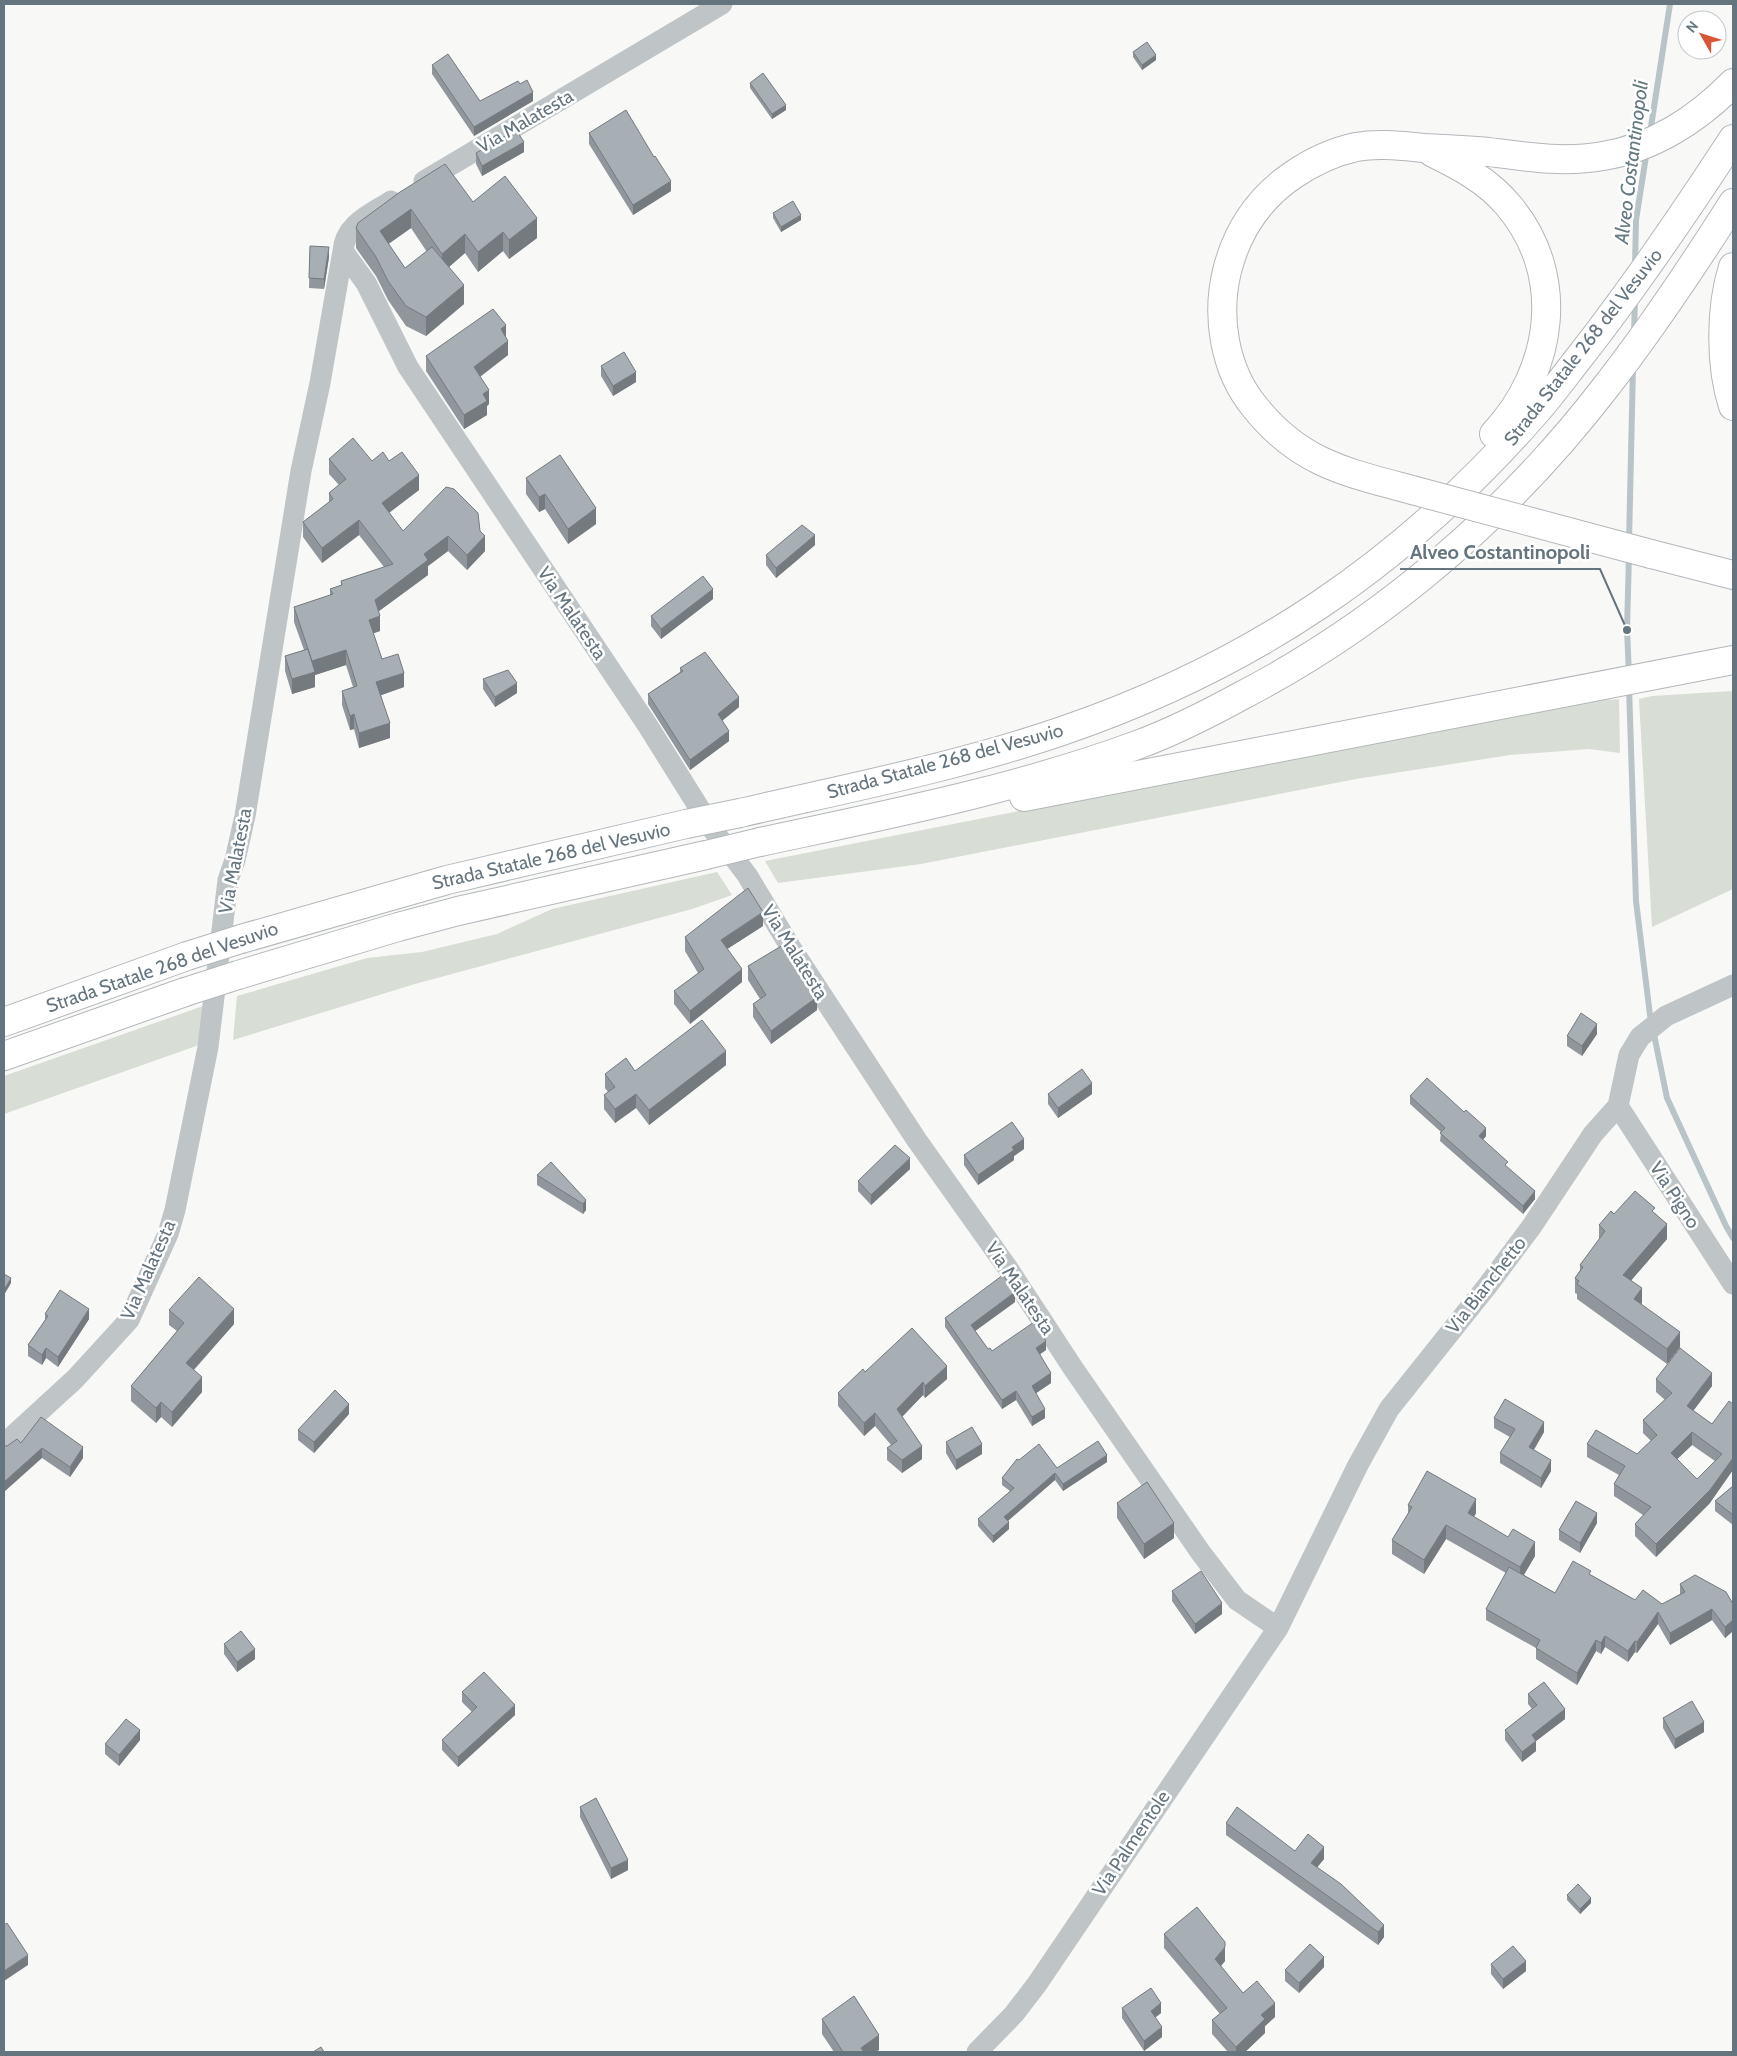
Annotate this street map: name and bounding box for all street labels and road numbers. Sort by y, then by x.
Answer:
street label: Via Malatesta [473,84,577,158]
street label: Strada Statale 268 del Vesuvio [1499,244,1667,450]
street label: Via Malatesta [533,562,611,664]
street label: Strada Statale 268 del Vesuvio [824,718,1066,804]
street label: Via Malatesta [213,806,257,916]
street label: Strada Statale 268 del Vesuvio [430,817,672,895]
street label: Via Malatesta [757,900,833,1004]
street label: Strada Statale 268 del Vesuvio [43,916,281,1018]
street label: Via Pigno [1645,1157,1705,1233]
street label: Via Malatesta [116,1216,180,1324]
street label: Via Bianchetto [1441,1232,1531,1338]
street label: Via Malatesta [981,1237,1059,1339]
street label: Via Palmentole [1087,1786,1175,1900]

